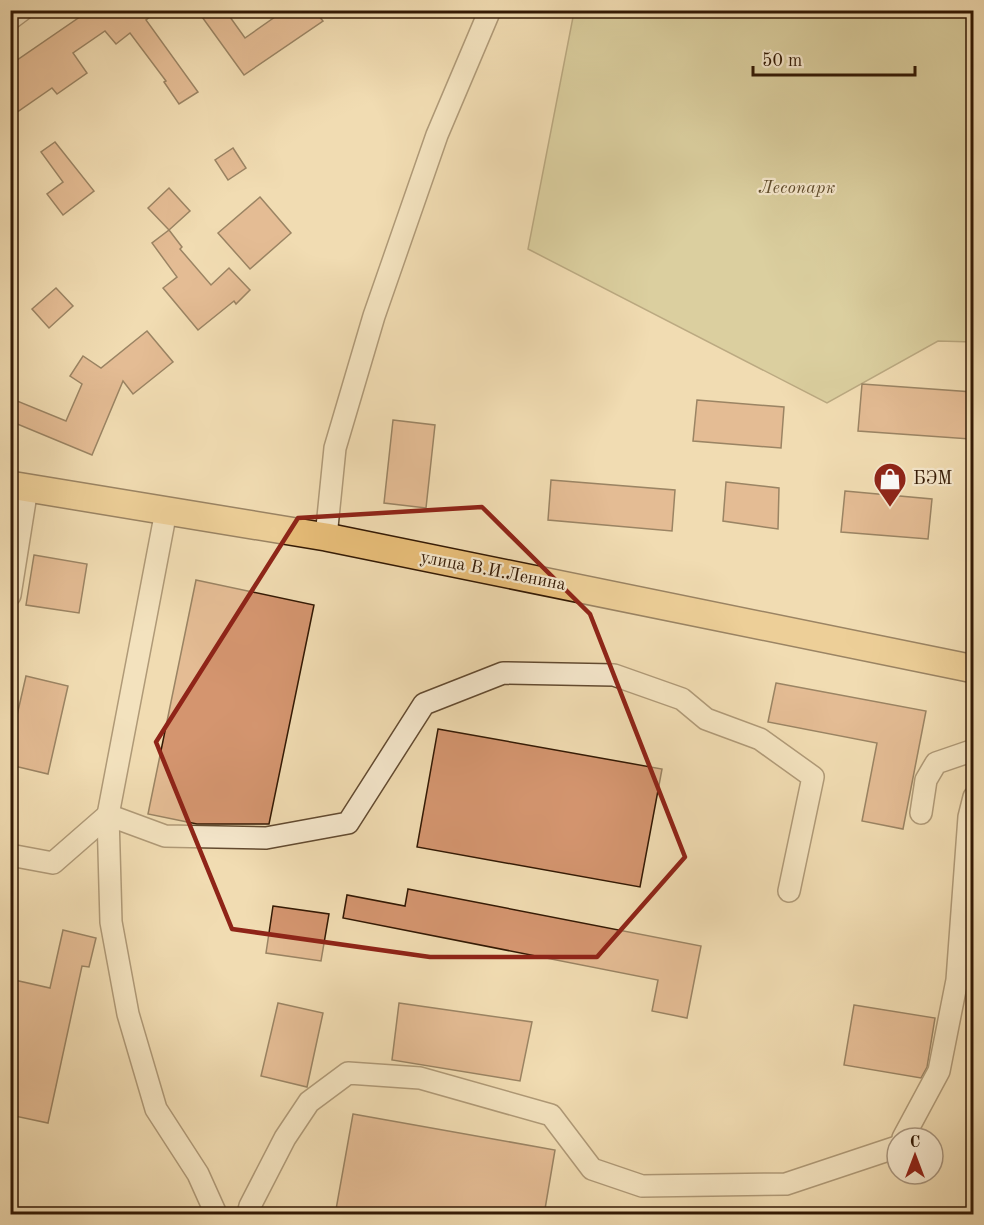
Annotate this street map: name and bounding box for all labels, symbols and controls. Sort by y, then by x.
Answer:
scale bar [753,39,915,77]
text: 50 m [762,52,802,70]
park label: Лесопарк [759,179,836,197]
shop icon: БЭМ [872,461,908,508]
place label: БЭМ [913,470,952,488]
street label: улица В.И.Ленина [419,548,567,594]
north arrow [885,1126,945,1186]
text: С [910,1135,920,1151]

